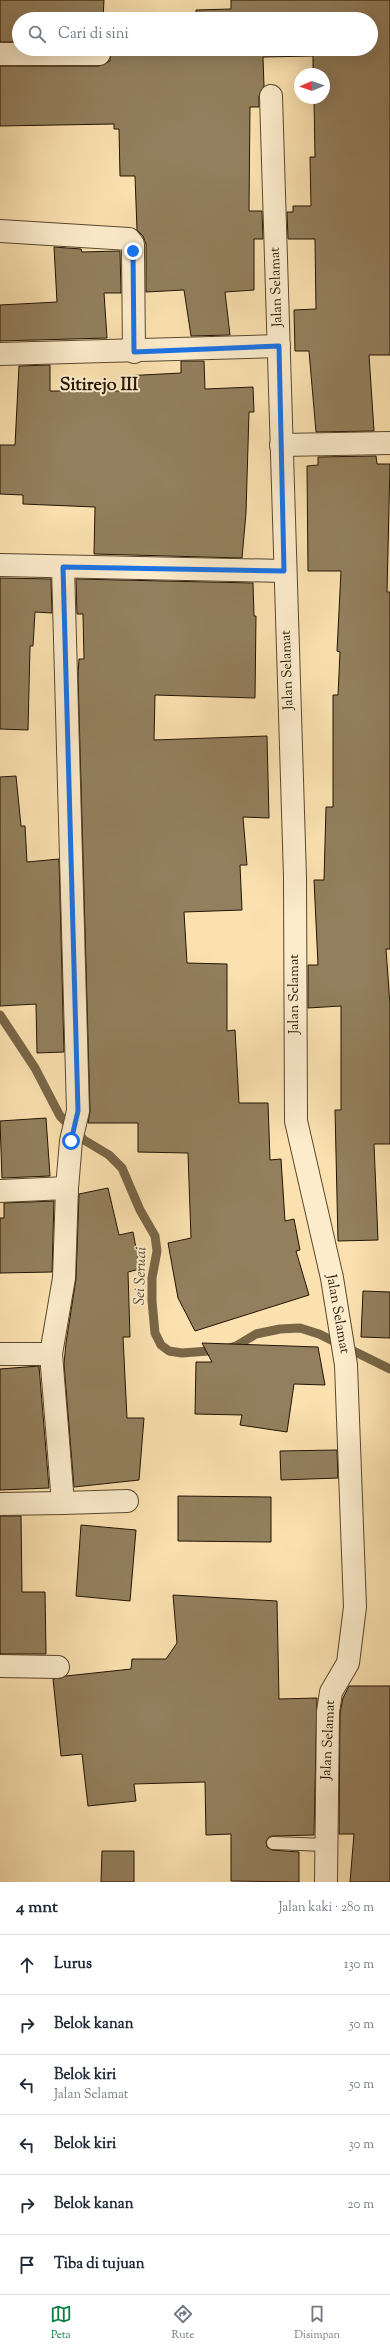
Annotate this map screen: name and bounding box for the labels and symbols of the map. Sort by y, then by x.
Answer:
north arrow [294,68,330,104]
route end [124,242,142,260]
street label: Jalan Selamat [266,246,288,328]
district label: Sitirejo III [60,373,138,399]
street label: Jalan Selamat [277,629,299,711]
street label: Jalan Selamat [285,954,305,1035]
route start [62,1132,80,1150]
water label: Sei Seruai [129,1246,153,1305]
street label: Jalan Selamat [320,1272,354,1355]
street label: Jalan Selamat [317,1699,341,1781]

